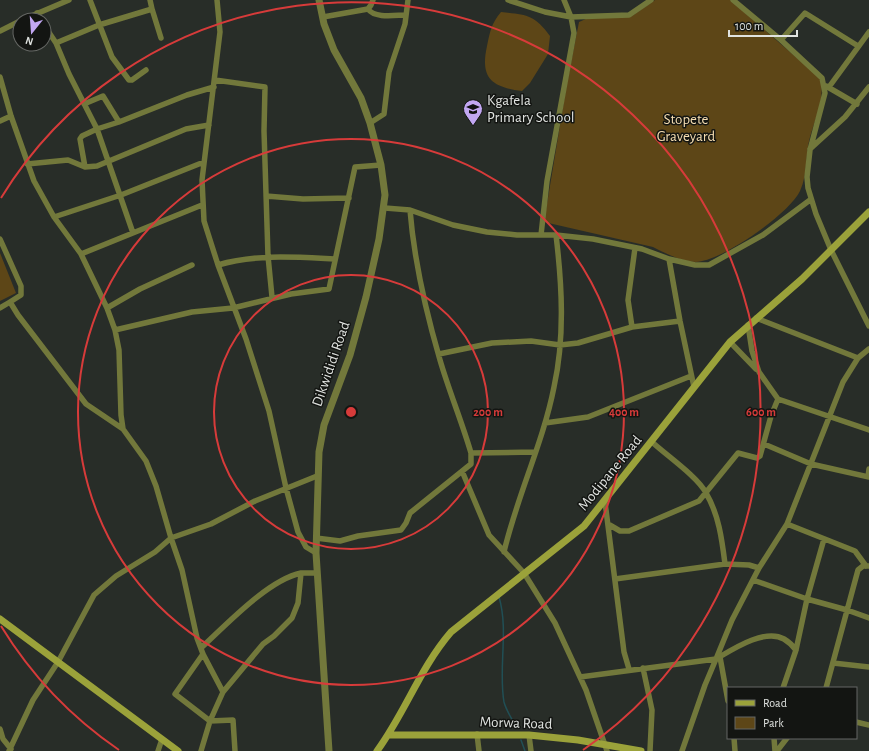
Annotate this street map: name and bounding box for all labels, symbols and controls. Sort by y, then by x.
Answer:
north arrow [12,12,52,52]
scale bar [729,12,797,38]
text: 100 m [735,20,763,32]
text: N [24,35,34,47]
place label: Kgafela Primary School [487,93,575,125]
school or university icon: Kgafela Primary School [462,98,484,126]
park label: Stopete Graveyard [657,112,716,144]
street label: Dikwididi Road [309,319,353,409]
centre of rings [344,405,358,419]
text: 200 m [473,406,503,418]
text: 400 m [609,406,639,418]
text: 600 m [746,406,776,418]
street label: Modipane Road [575,432,645,513]
legend [727,687,857,739]
text: Road [763,697,787,709]
street label: Morwa Road [479,714,553,732]
text: Park [763,717,784,729]

